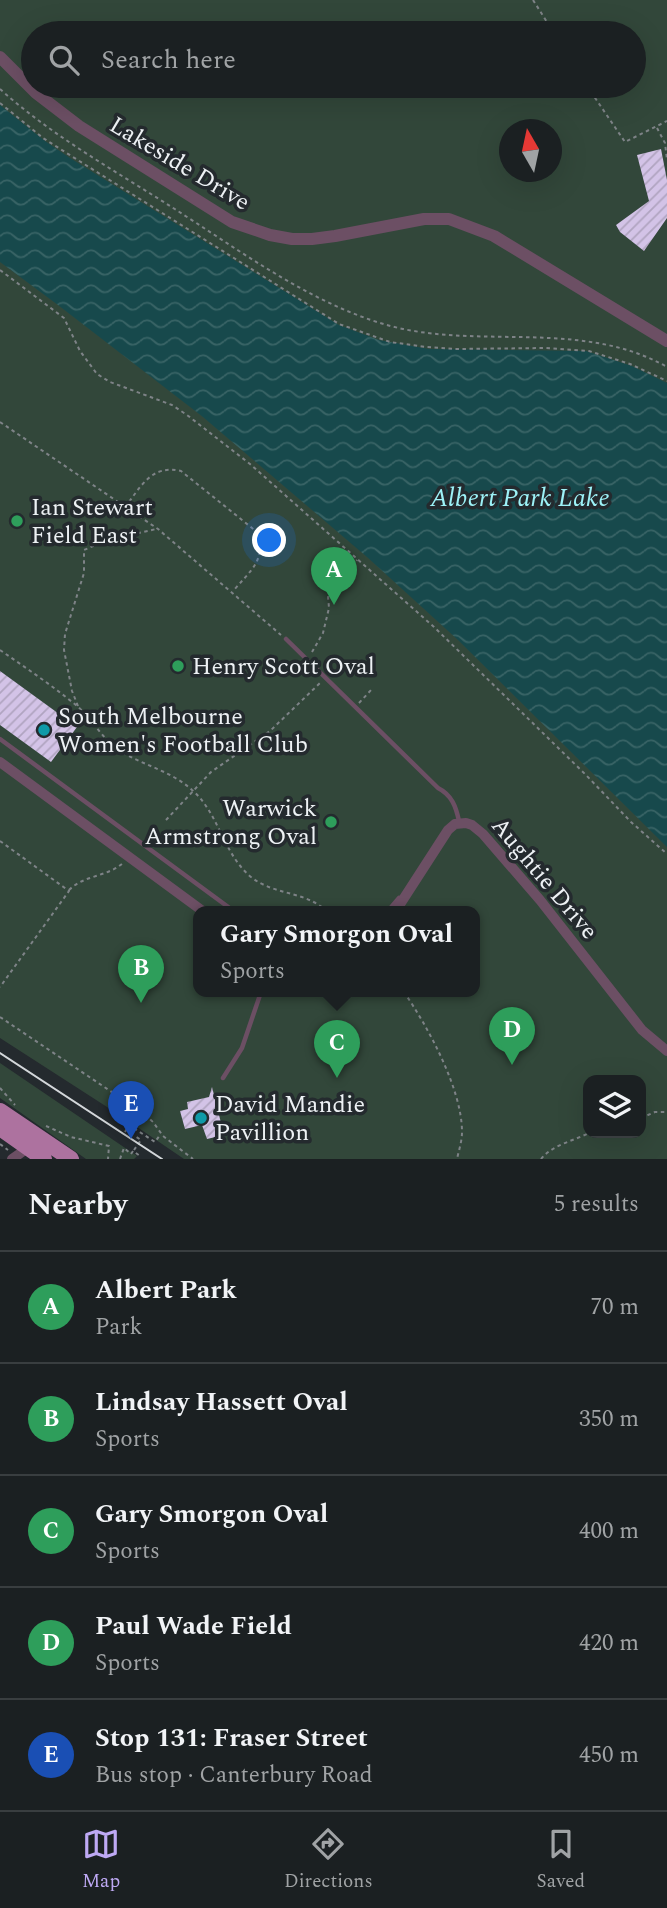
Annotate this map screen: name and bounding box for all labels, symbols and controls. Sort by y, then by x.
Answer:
search box [21,21,646,98]
text: Search here [101,40,236,80]
icon: search [45,41,83,79]
street label: Lakeside Drive [102,107,257,220]
north arrow [499,119,562,182]
water label: Albert Park Lake [429,478,610,518]
place label: Ian Stewart Field East [31,490,153,554]
marker: Ian Stewart Field East [9,513,25,529]
your location [252,523,286,557]
pin: A [311,547,357,605]
place label: Henry Scott Oval [192,649,375,685]
marker: Henry Scott Oval [170,658,186,674]
place label: South Melbourne Women's Football Club [58,699,308,763]
marker: South Melbourne Women's Football Club [36,722,52,738]
place label: Warwick Armstrong Oval [144,791,317,855]
street label: Aughtie Drive [482,810,606,948]
marker: Warwick Armstrong Oval [323,814,339,830]
popup [193,906,480,997]
text: Gary Smorgon Oval [220,914,453,954]
pin: B [118,945,164,1003]
text: Sports [220,954,285,989]
pin: D [489,1007,535,1065]
pin: C [314,1020,360,1078]
map controls [583,1075,646,1138]
button: layers [583,1075,646,1138]
pin: E [108,1081,154,1139]
place label: David Mandie Pavillion [215,1087,365,1151]
marker: David Mandie Pavillion [193,1110,209,1126]
text: Nearby [28,1182,127,1228]
text: 5 results [554,1187,639,1222]
text: Albert Park [95,1270,237,1310]
text: A [42,1290,60,1325]
text: 70 m [590,1290,639,1325]
text: Park [95,1310,142,1345]
text: Lindsay Hassett Oval [95,1382,348,1422]
text: B [43,1402,59,1437]
text: 350 m [579,1402,639,1437]
text: Sports [95,1422,160,1457]
text: Gary Smorgon Oval [95,1494,328,1534]
text: C [43,1514,59,1549]
text: 400 m [579,1514,639,1549]
text: Sports [95,1534,160,1569]
text: Paul Wade Field [95,1606,292,1646]
text: D [42,1626,60,1661]
text: 420 m [579,1626,639,1661]
text: Sports [95,1646,160,1681]
text: Stop 131: Fraser Street [95,1718,368,1758]
text: E [43,1738,59,1773]
text: 450 m [579,1738,639,1773]
text: Bus stop · Canterbury Road [95,1758,373,1793]
tab: Map [82,1825,120,1896]
tab: Directions [284,1825,373,1896]
tab: Saved [536,1825,585,1896]

